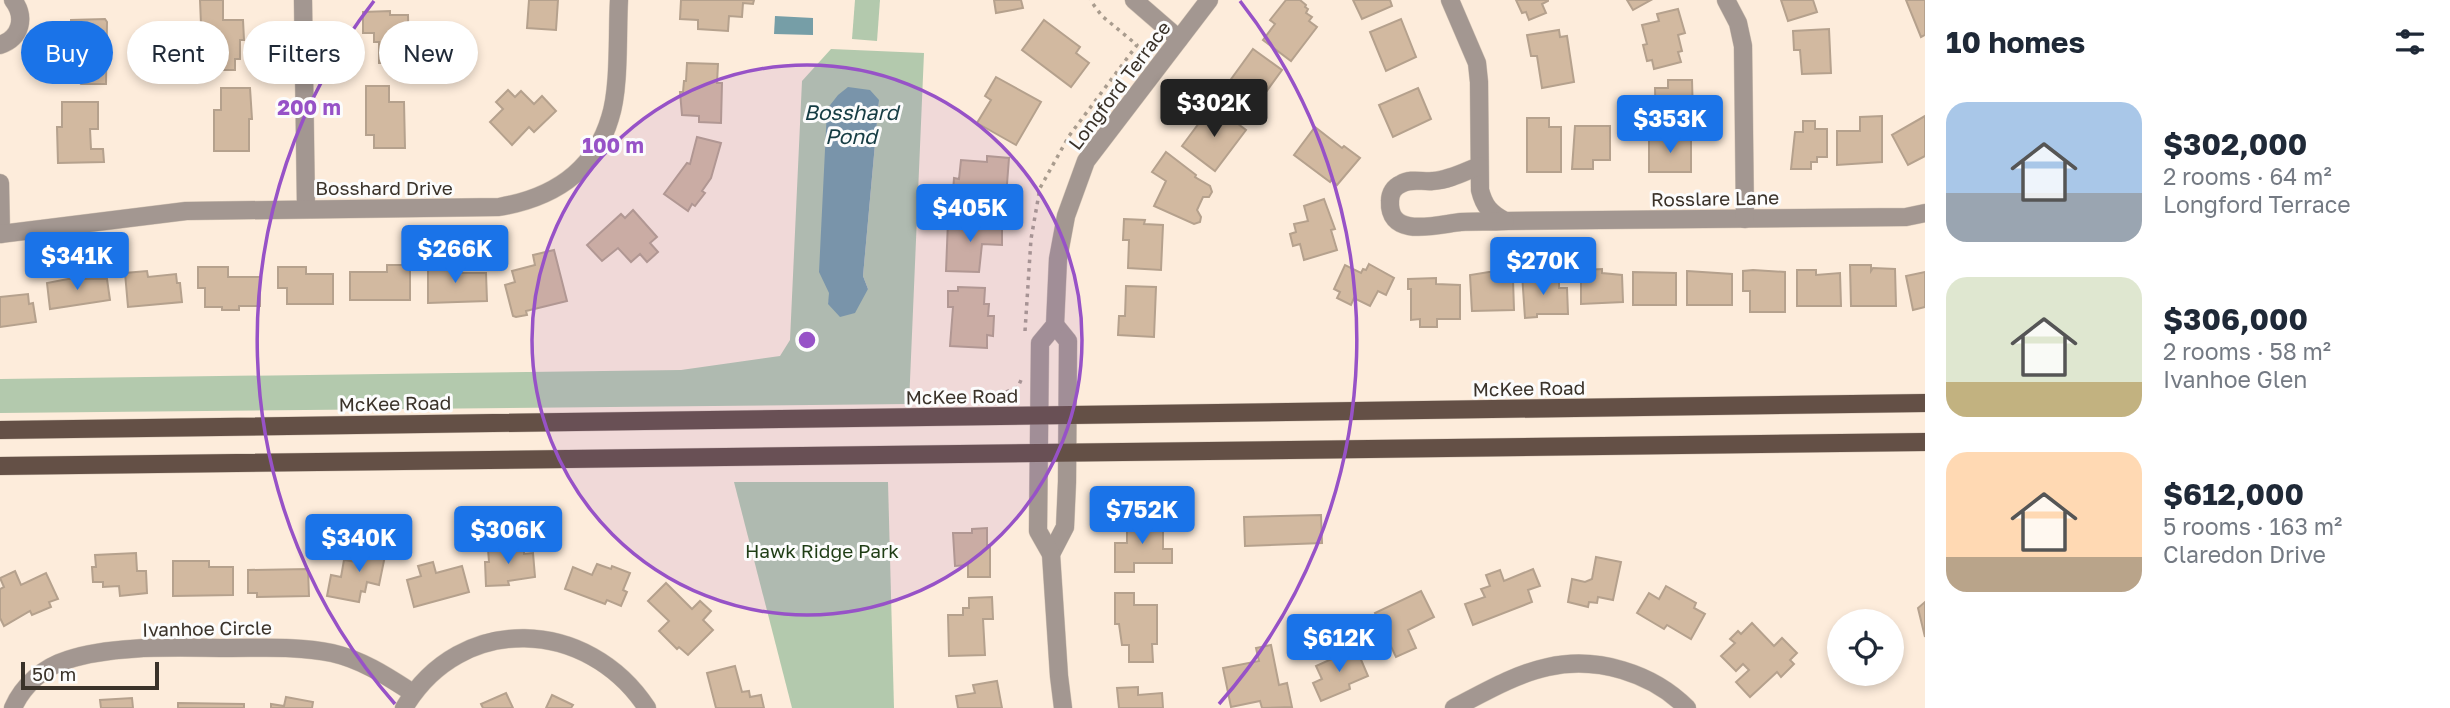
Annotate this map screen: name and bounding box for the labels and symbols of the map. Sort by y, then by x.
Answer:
street label: Longford Terrace [1063,16,1175,154]
pin: $302K [1165,80,1263,139]
text: 200 m [277,94,341,120]
pin: $353K [1621,96,1719,155]
water label: Bosshard Pond [804,99,900,149]
text: 100 m [582,132,644,158]
street label: Bosshard Drive [315,176,453,199]
pin: $405K [921,184,1019,244]
street label: Rosslare Lane [1651,185,1779,211]
pin: $266K [406,226,504,285]
pin: $341K [28,232,126,292]
pin: $270K [1494,238,1592,297]
centre of rings [795,328,819,352]
street label: McKee Road [1472,376,1586,400]
street label: McKee Road [905,384,1019,408]
street label: McKee Road [338,391,452,415]
pin: $752K [1093,486,1191,546]
pin: $306K [459,506,557,566]
pin: $340K [310,514,408,574]
park label: Hawk Ridge Park [745,539,899,562]
pin: $612K [1290,614,1388,674]
street label: Ivanhoe Circle [142,615,272,641]
scale bar [21,659,159,691]

